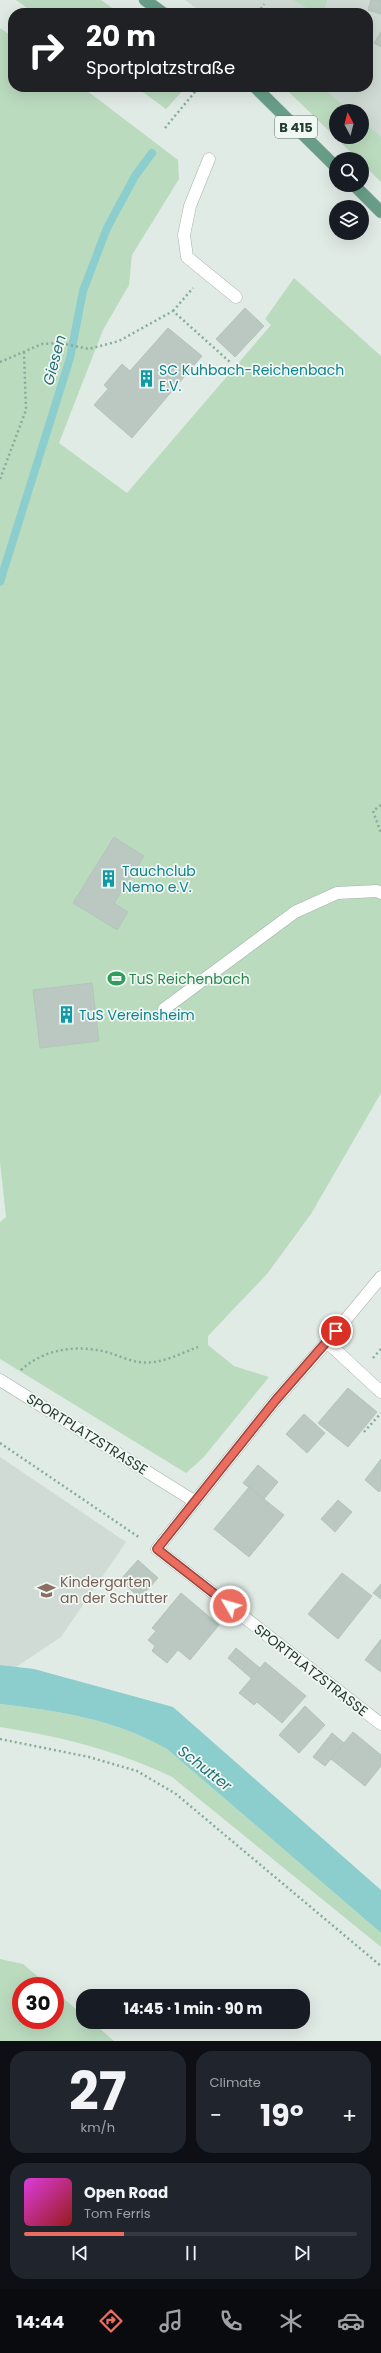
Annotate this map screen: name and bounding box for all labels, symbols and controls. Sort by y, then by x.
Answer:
text: 20 m [86,17,156,56]
icon: right [20,24,72,76]
text: Sportplatzstraße [86,55,235,80]
north arrow [329,104,369,144]
map controls [329,104,369,240]
road number: B 415 [275,116,317,138]
button: search [329,152,369,192]
button: layers [329,200,369,240]
water label: Giesen [37,332,71,388]
place label: SC Kuhbach-Reichenbach E.V. [159,360,344,396]
building icon: SC Kuhbach-Reichenbach E.V. [136,368,156,388]
place label: Tauchclub Nemo e.V. [122,861,196,897]
building icon: Tauchclub Nemo e.V. [99,869,119,889]
sports icon: TuS Reichenbach [106,969,126,989]
place label: TuS Reichenbach [129,969,250,989]
building icon: TuS Vereinsheim [56,1005,76,1025]
place label: TuS Vereinsheim [79,1005,195,1025]
pin [319,1314,353,1348]
icon: arrive [325,1320,347,1342]
street label: SPORTPLATZSTRASSE [23,1389,151,1479]
place label: Kindergarten an der Schutter [60,1572,168,1608]
school or university icon: Kindergarten an der Schutter [37,1580,57,1600]
position arrow [209,1585,251,1627]
street label: SPORTPLATZSTRASSE [250,1619,372,1721]
water label: Schutter [174,1740,237,1796]
speed limit sign: 30 [12,1977,64,2029]
text: 14:45 · 1 min · 90 m [124,1998,262,2019]
text: 27 [69,2055,127,2128]
text: Climate [210,2073,261,2092]
text: 19° [260,2094,304,2137]
text: − [210,2100,222,2131]
text: + [342,2100,357,2131]
text: km/h [80,2118,115,2137]
text: Open Road [84,2182,168,2203]
text: Tom Ferris [84,2204,151,2223]
icon: previous [69,2242,91,2264]
icon: pause [180,2242,202,2264]
icon: next [291,2242,313,2264]
icon: directions [97,2307,125,2335]
icon: music [157,2307,185,2335]
icon: phone [217,2307,245,2335]
icon: climate [277,2307,305,2335]
icon: car [337,2307,365,2335]
text: 14:44 [16,2309,64,2334]

